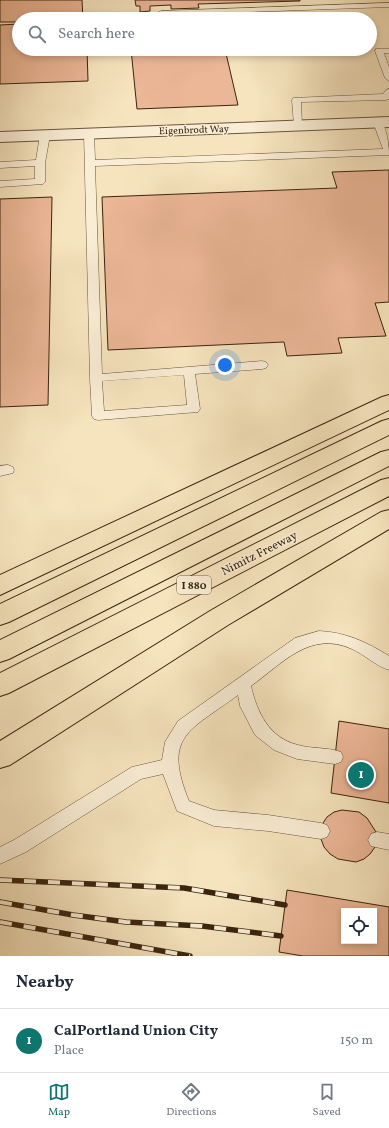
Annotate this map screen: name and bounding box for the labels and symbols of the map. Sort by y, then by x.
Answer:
street label: Eigenbrodt Way [159,122,230,138]
your location [215,355,235,375]
street label: Nimitz Freeway [219,528,301,580]
road number: I 880 [177,576,211,594]
pin: 1 [348,760,374,790]

